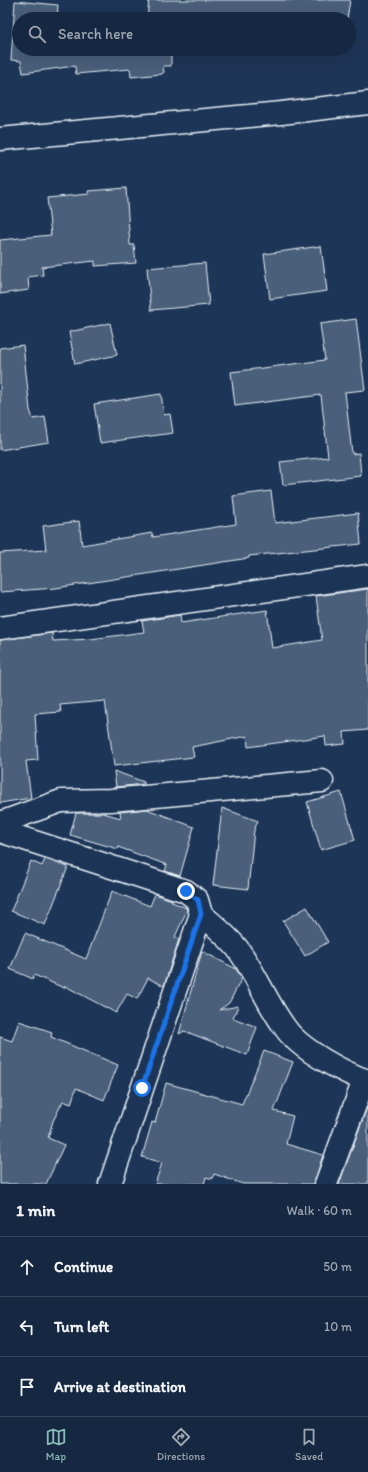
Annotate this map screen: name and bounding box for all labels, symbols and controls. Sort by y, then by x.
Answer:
search box [12,12,356,56]
icon: search [26,23,48,45]
text: Search here [58,25,133,43]
route end [177,882,195,900]
route start [133,1079,151,1097]
text: 1 min [16,1200,55,1220]
text: Walk · 60 m [287,1203,352,1218]
icon: ahead [16,1256,38,1278]
text: Continue [54,1258,113,1276]
text: 50 m [323,1259,352,1274]
icon: left [16,1316,38,1338]
text: Turn left [54,1318,109,1336]
text: 10 m [324,1319,352,1334]
icon: arrive [16,1376,38,1398]
text: Arrive at destination [54,1378,186,1396]
tab: Map [45,1426,67,1463]
tab: Directions [157,1426,205,1463]
tab: Saved [295,1426,323,1463]

